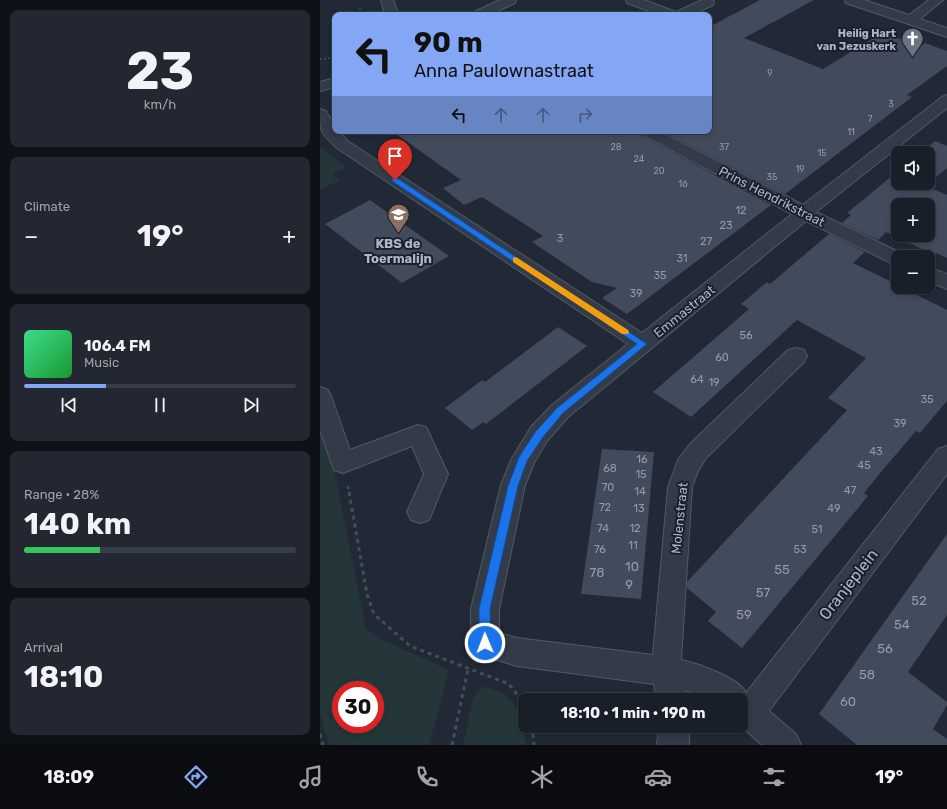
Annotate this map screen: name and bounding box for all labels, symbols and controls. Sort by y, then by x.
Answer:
text: 90 m [414,26,483,59]
church icon: Heilig Hart van Jezuskerk [899,26,925,59]
place label: Heilig Hart van Jezuskerk [817,27,897,53]
icon: left [348,28,400,80]
text: 23 [126,40,194,102]
text: Anna Paulownastraat [414,60,594,82]
house number: 9 [767,68,773,78]
text: km/h [144,97,176,112]
house number: 3 [888,99,894,109]
icon: left [448,104,470,126]
icon: ahead [490,104,512,126]
icon: ahead [532,104,554,126]
icon: right [574,104,596,126]
house number: 7 [868,114,873,124]
house number: 11 [847,127,855,137]
pin [378,139,412,180]
house number: 28 [610,142,622,152]
house number: 37 [719,142,729,152]
icon: arrive [384,145,406,167]
map controls [891,146,935,294]
button: sound [891,146,935,190]
house number: 15 [817,148,827,158]
house number: 24 [634,154,645,164]
street label: Prins Hendrikstraat [716,163,827,230]
house number: 19 [795,164,805,174]
house number: 20 [654,166,665,176]
house number: 35 [767,172,777,182]
house number: 16 [678,179,688,189]
button: + [891,198,935,242]
text: Climate [24,199,70,214]
school or university icon: KBS de Toermalijn [385,202,411,235]
house number: 12 [735,204,747,217]
text: 19° [137,218,184,254]
house number: 23 [719,219,733,232]
text: − [24,223,38,250]
text: + [282,223,296,250]
house number: 3 [557,232,564,245]
house number: 27 [700,235,712,248]
place label: KBS de Toermalijn [364,236,432,266]
button: − [891,250,935,294]
house number: 31 [676,252,688,265]
house number: 35 [653,269,667,282]
street label: Emmastraat [651,282,718,341]
house number: 39 [629,287,643,300]
house number: 56 [739,329,753,342]
text: 106.4 FM [84,337,151,355]
house number: 60 [715,351,729,364]
text: Music [84,355,119,370]
house number: 64 [690,373,704,386]
house number: 19 [708,376,720,389]
house number: 35 [920,393,934,406]
icon: previous [58,394,80,416]
icon: pause [149,394,171,416]
icon: next [240,394,262,416]
house number: 39 [893,417,907,430]
house number: 43 [869,445,883,458]
house number: 16 [636,453,648,466]
house number: 45 [857,459,871,472]
house number: 68 [603,462,617,475]
house number: 15 [635,468,647,481]
house number: 70 [602,481,614,494]
street label: Molenstraat [668,481,691,555]
house number: 47 [844,484,856,497]
house number: 14 [634,485,646,498]
text: Range · 28% [24,487,99,502]
house number: 72 [599,501,611,514]
house number: 13 [633,502,645,515]
house number: 49 [827,502,841,515]
text: 140 km [24,506,131,542]
house number: 74 [597,522,609,535]
house number: 12 [629,522,641,535]
house number: 51 [811,523,823,536]
house number: 11 [628,539,638,552]
house number: 76 [594,543,606,556]
house number: 53 [793,543,807,556]
street label: Oranjeplein [815,545,882,623]
house number: 10 [625,559,639,574]
house number: 55 [774,562,790,577]
house number: 78 [590,565,604,580]
house number: 9 [625,577,633,592]
house number: 57 [756,585,771,600]
house number: 52 [911,593,927,608]
house number: 59 [736,607,752,622]
house number: 54 [894,617,910,632]
position arrow [464,622,506,664]
text: Arrival [24,640,63,655]
house number: 56 [877,641,893,656]
text: 18:10 [24,659,103,695]
house number: 58 [859,667,875,682]
speed limit sign: 30 [332,681,384,733]
house number: 60 [840,694,856,709]
text: 18:10 · 1 min · 190 m [561,704,705,722]
icon: directions [182,763,210,791]
icon: music [297,763,325,791]
icon: phone [413,763,441,791]
icon: climate [528,763,556,791]
icon: car [644,763,672,791]
icon: filters [760,763,788,791]
text: 18:09 [44,766,94,788]
text: 19° [875,766,903,788]

